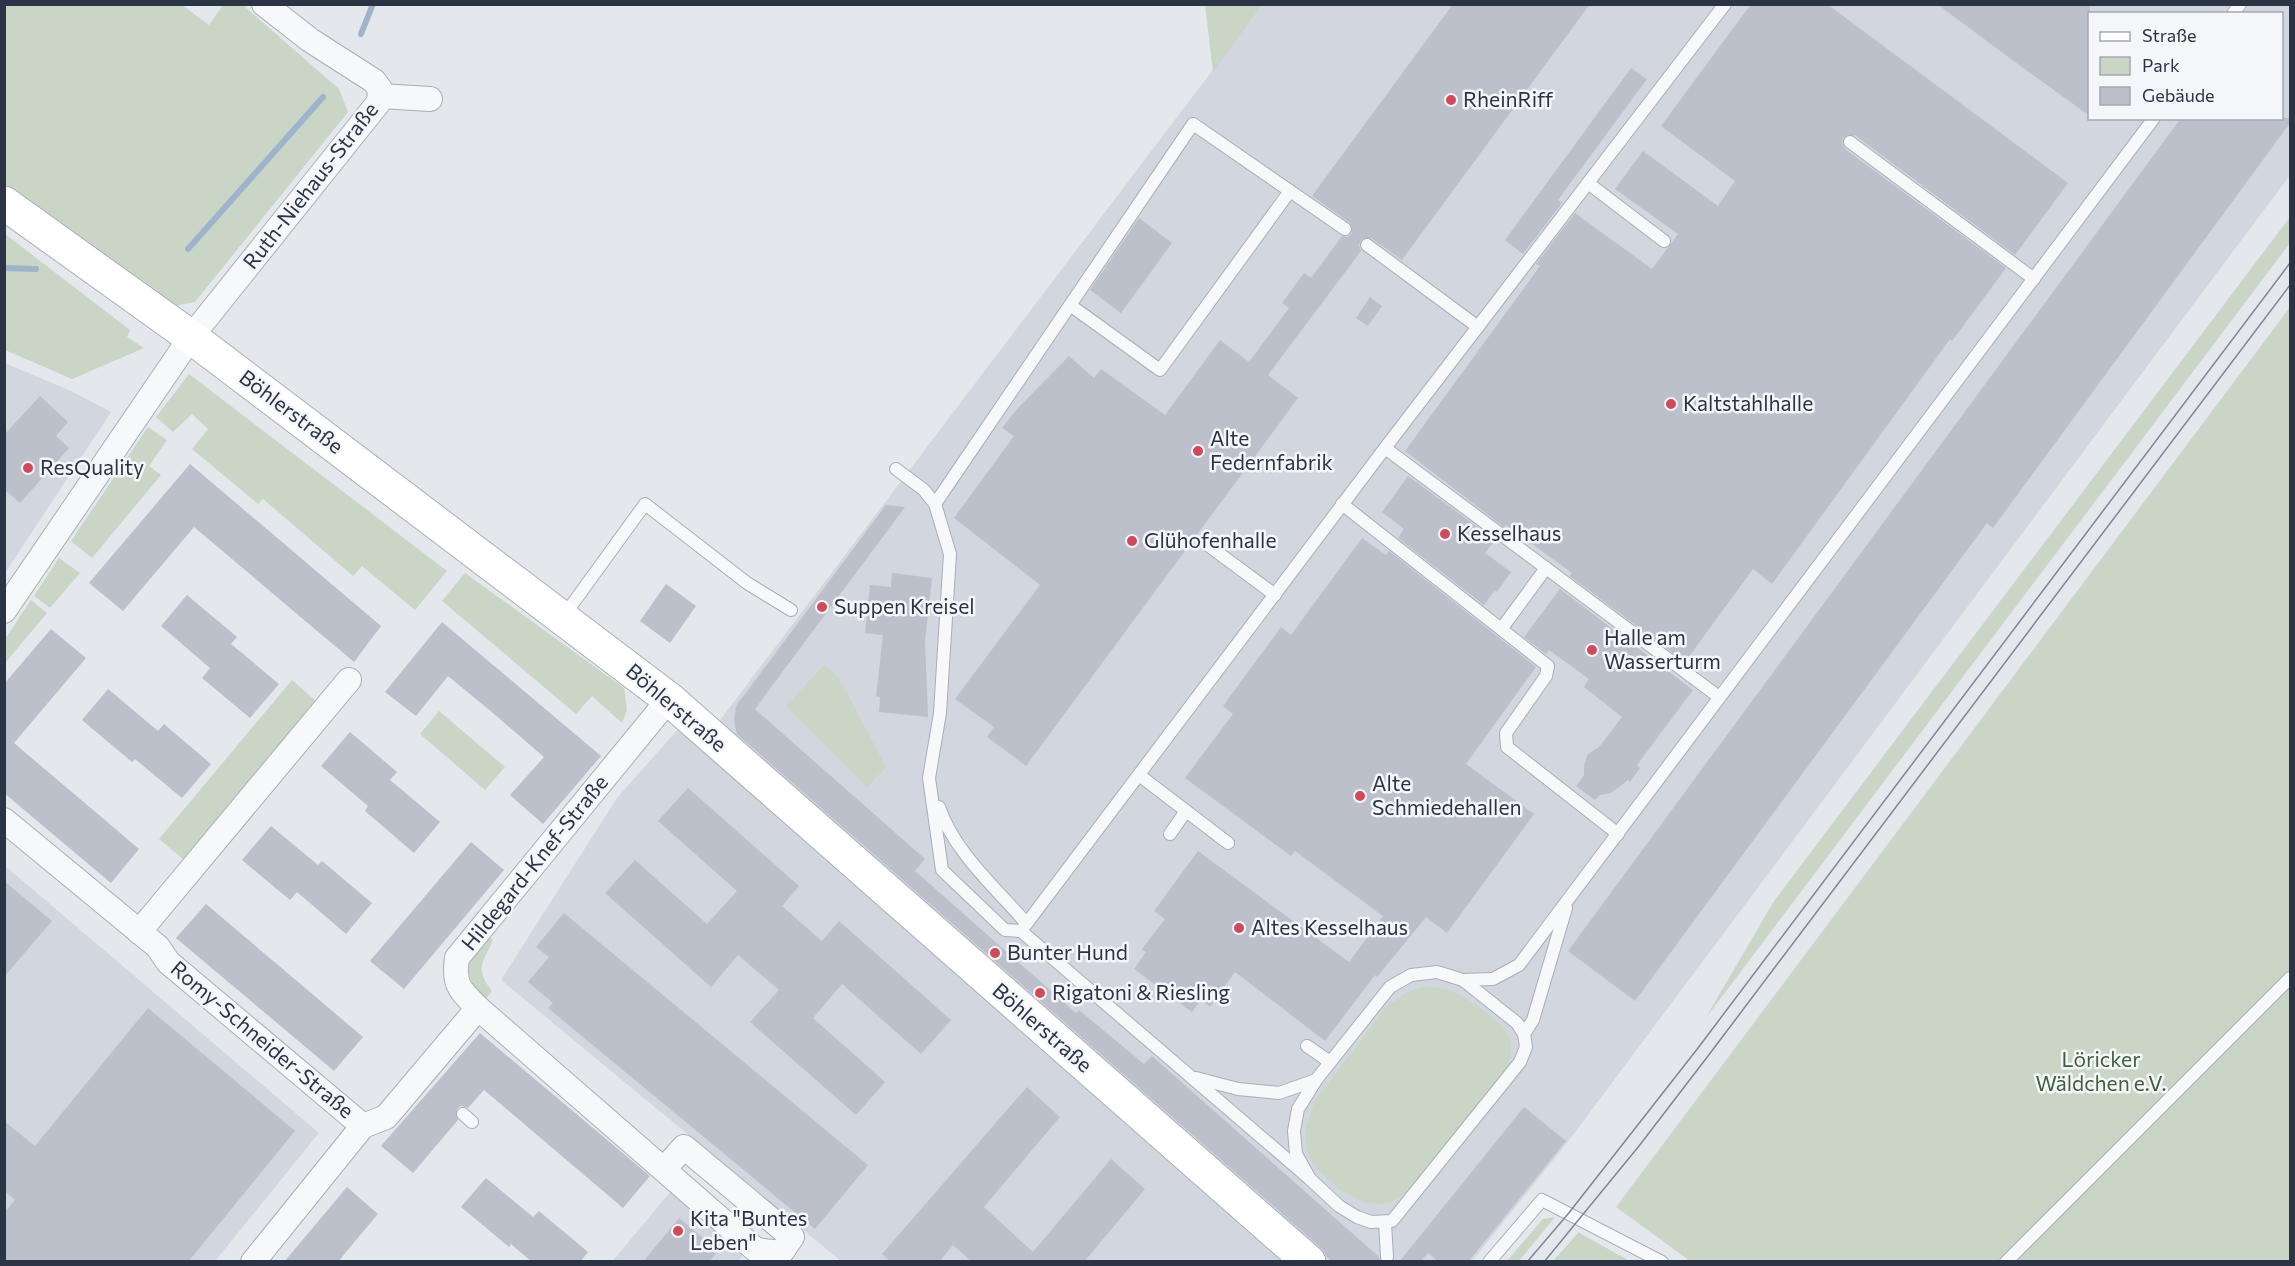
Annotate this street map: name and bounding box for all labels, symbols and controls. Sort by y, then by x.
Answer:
legend [2088,12,2283,120]
text: Straße [2142,24,2197,46]
text: Park [2142,54,2180,76]
text: Gebäude [2142,84,2215,106]
place label: RheinRiff [1463,86,1554,111]
marker: RheinRiff [1444,93,1458,107]
street label: Ruth-Niehaus-Straße [237,97,383,273]
street label: Böhlerstraße [235,364,349,458]
place label: Kaltstahlhalle [1683,390,1813,415]
marker: Kaltstahlhalle [1664,397,1678,411]
place label: Alte Federnfabrik [1210,425,1333,474]
marker: Alte Federnfabrik [1191,444,1205,458]
place label: ResQuality [40,454,144,479]
marker: ResQuality [21,461,35,475]
place label: Kesselhaus [1457,520,1561,545]
place label: Glühofenhalle [1144,527,1277,552]
marker: Kesselhaus [1438,527,1452,541]
marker: Glühofenhalle [1125,534,1139,548]
place label: Suppen Kreisel [834,593,975,618]
marker: Suppen Kreisel [815,600,829,614]
place label: Halle am Wasserturm [1604,624,1721,673]
marker: Halle am Wasserturm [1585,643,1599,657]
street label: Böhlerstraße [622,658,732,756]
street label: Hildegard-Knef-Straße [455,769,612,955]
place label: Alte Schmiedehallen [1372,770,1522,819]
marker: Alte Schmiedehallen [1353,789,1367,803]
place label: Altes Kesselhaus [1251,914,1408,939]
marker: Altes Kesselhaus [1232,921,1246,935]
place label: Bunter Hund [1007,939,1128,964]
marker: Bunter Hund [988,946,1002,960]
street label: Romy-Schneider-Straße [166,955,360,1123]
street label: Böhlerstraße [988,977,1098,1077]
place label: Rigatoni & Riesling [1052,979,1230,1004]
marker: Rigatoni & Riesling [1033,986,1047,1000]
park label: Löricker Wäldchen e.V. [2035,1046,2167,1095]
place label: Kita "Buntes Leben" [690,1205,807,1254]
marker: Kita "Buntes Leben" [671,1224,685,1238]

